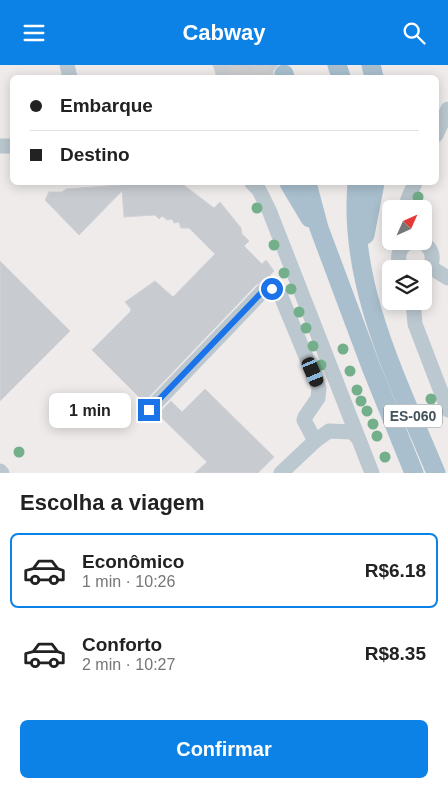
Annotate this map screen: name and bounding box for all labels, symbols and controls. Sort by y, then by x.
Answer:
icon: menu [20,19,48,47]
icon: search [400,19,428,47]
text: Cabway [182,20,266,45]
text: Embarque [60,95,153,116]
text: Destino [60,144,130,165]
north arrow [382,200,432,250]
map controls [382,200,432,310]
button: layers [382,260,432,310]
route start [261,278,283,300]
car [300,355,325,389]
callout: 1 min [49,393,132,427]
route end [138,399,160,421]
text: 1 min [69,402,111,419]
road number: ES-060 [384,405,442,427]
text: Escolha a viagem [20,490,205,515]
icon: car [22,548,67,593]
text: Econômico [82,551,184,572]
text: R$6.18 [365,560,426,581]
text: 1 min · 10:26 [82,573,175,590]
icon: car [22,631,67,676]
text: Conforto [82,634,162,655]
text: R$8.35 [365,643,426,664]
text: 2 min · 10:27 [82,656,175,673]
button: Confirmar [20,720,428,778]

